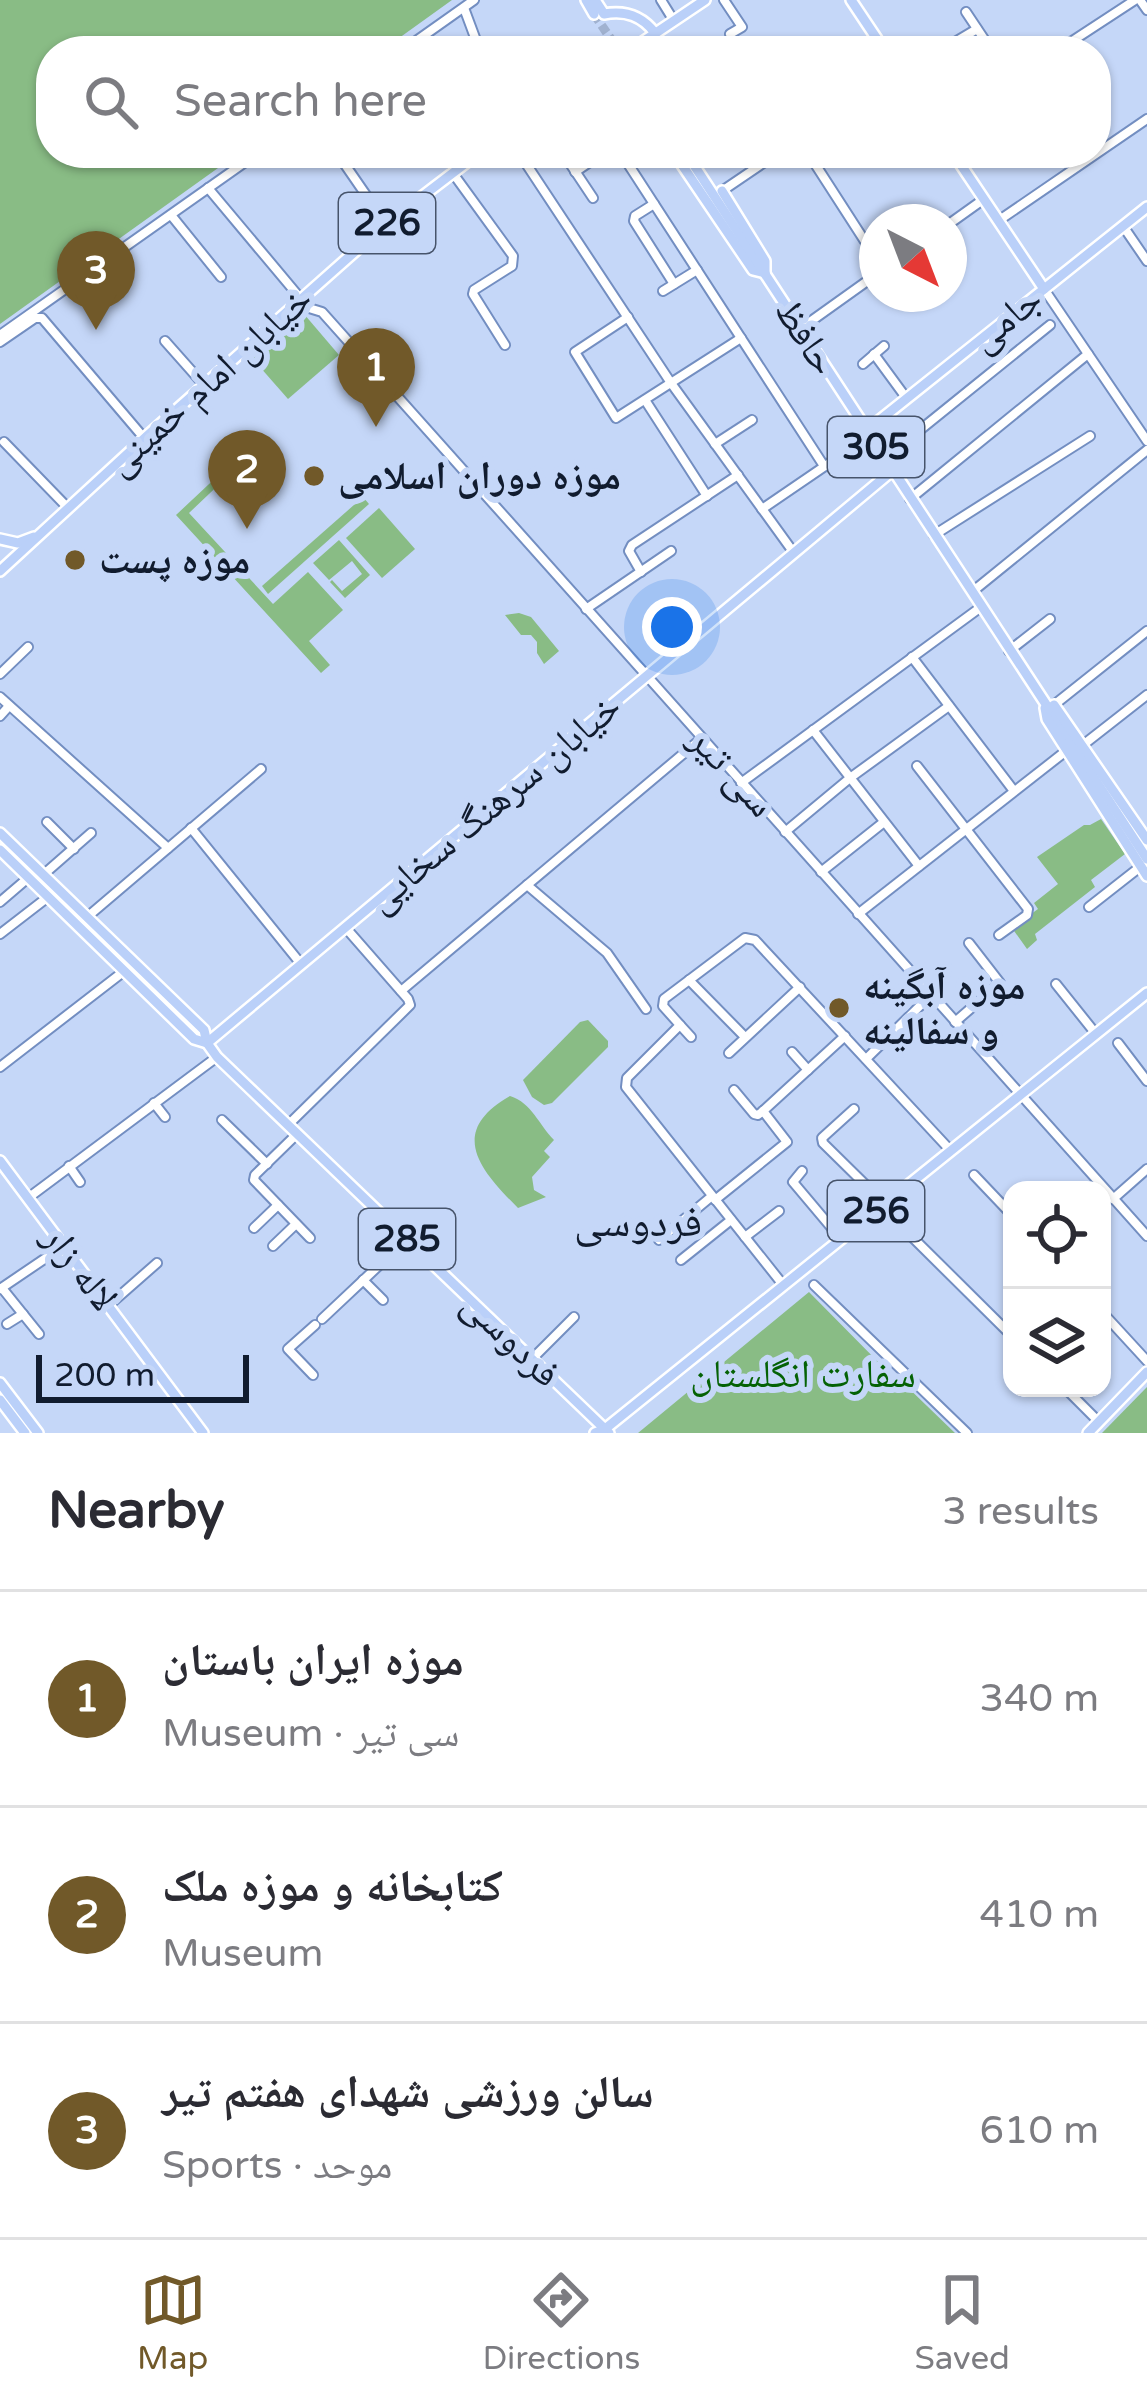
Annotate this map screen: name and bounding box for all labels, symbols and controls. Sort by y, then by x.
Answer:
search box [36,36,1111,168]
icon: search [78,69,144,135]
text: Search here [174,75,427,129]
road number: 226 [339,193,435,253]
north arrow [859,204,967,312]
pin: 3 [57,231,135,330]
street label: خیابان امام خمینی [96,276,323,487]
street label: جامی [960,276,1052,362]
street label: حافظ [764,290,848,384]
pin: 1 [337,328,415,427]
road number: 305 [828,417,924,477]
pin: 2 [208,430,286,529]
place label: موزه دوران اسلامی [338,453,621,500]
marker: موزه دوران اسلامی [301,463,327,489]
place label: موزه پست [99,537,250,584]
marker: موزه پست [62,547,88,573]
your location [642,597,702,657]
street label: خیابان سرهنگ سخایی [357,683,631,923]
street label: سی تیر [678,716,785,827]
place label: موزه آبگینه و سفالینه [863,963,1026,1055]
marker: موزه آبگینه و سفالینه [826,995,852,1021]
road number: 256 [828,1181,924,1241]
map controls [1003,1181,1111,1397]
button: locate [1003,1181,1111,1289]
district label: فردوسی [574,1197,702,1248]
road number: 285 [359,1209,455,1269]
street label: لاله زار [32,1215,128,1320]
street label: فردوسی [452,1281,570,1397]
button: layers [1003,1289,1111,1397]
scale bar [36,1349,249,1402]
park label: سفارت انگلستان [690,1351,916,1398]
text: 200 m [54,1356,155,1395]
text: Nearby [48,1480,225,1542]
text: 3 results [942,1488,1099,1535]
text: موزه ایران باستان [162,1634,464,1688]
text: 1 [75,1675,99,1722]
text: 340 m [980,1675,1099,1722]
text: Museum · سی تیر [162,1710,459,1757]
text: کتابخانه و موزه ملک [162,1860,503,1914]
text: 2 [75,1891,99,1938]
text: 410 m [980,1891,1099,1938]
text: Museum [162,1930,323,1977]
text: سالن ورزشی شهدای هفتم تیر [162,2066,654,2120]
text: 3 [75,2107,99,2154]
text: 610 m [980,2107,1099,2154]
text: Sports · موحد [162,2142,392,2189]
tab: Map [137,2267,208,2378]
tab: Directions [482,2267,640,2378]
tab: Saved [915,2267,1010,2378]

